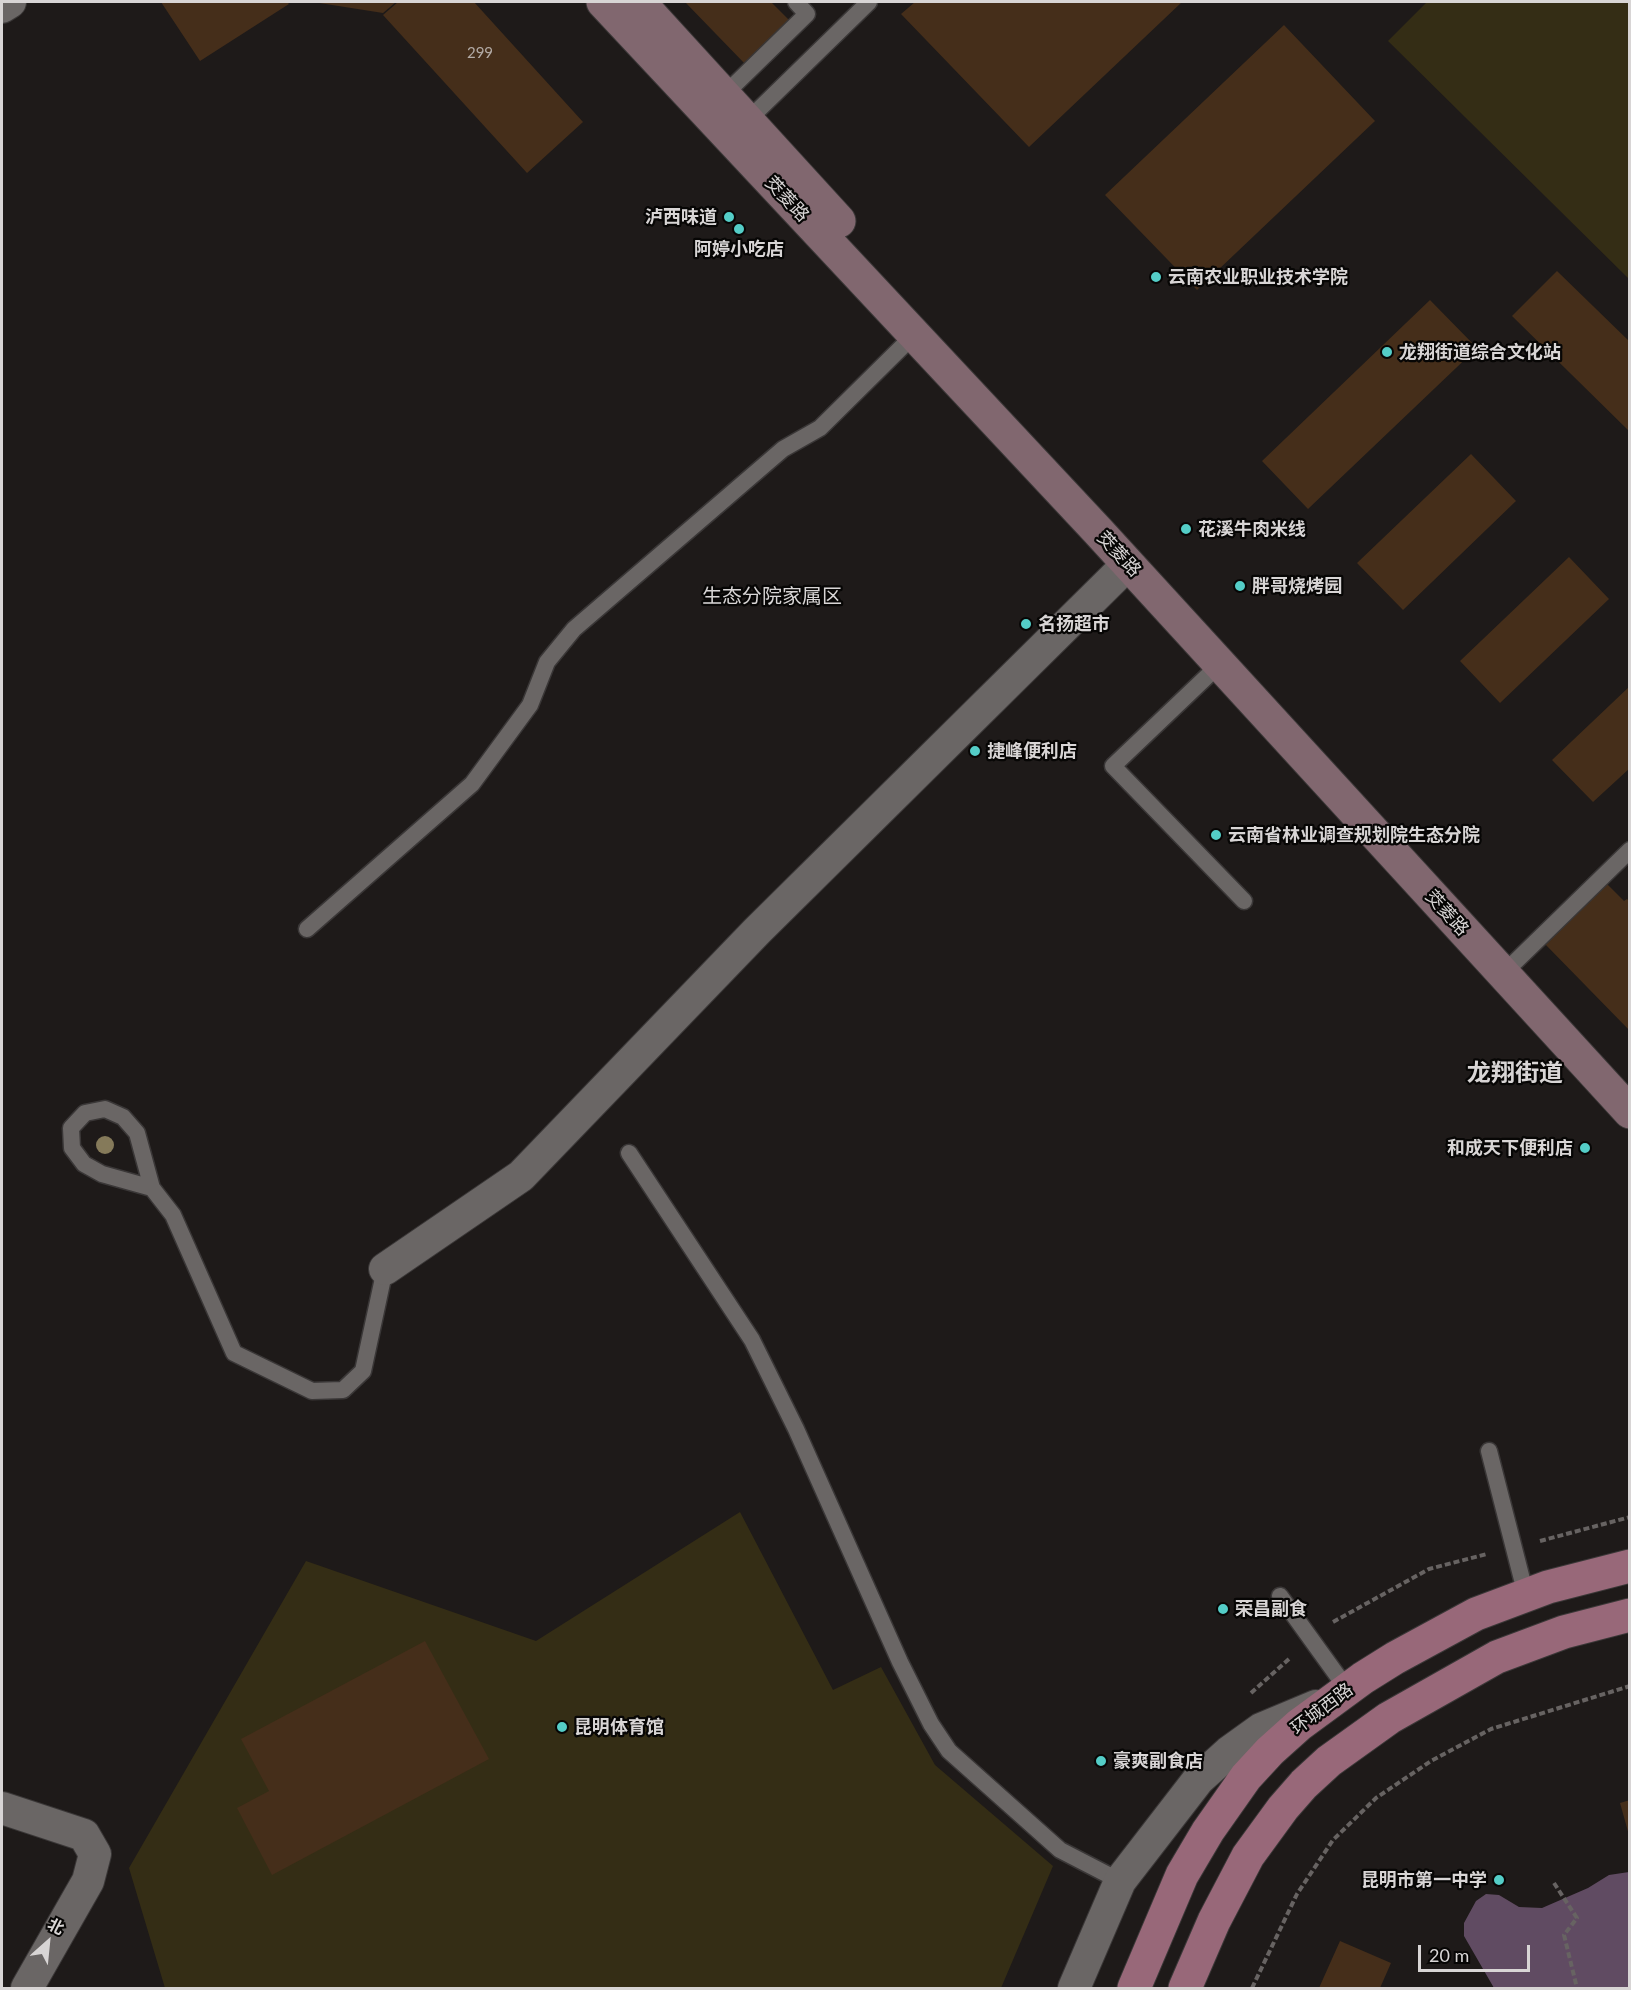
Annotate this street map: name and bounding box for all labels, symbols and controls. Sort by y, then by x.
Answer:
house number: 299 [467,44,493,62]
street label: 茭菱路 [761,172,813,226]
place label: 泸西味道 [645,206,717,228]
marker: 泸西味道 [722,210,736,224]
marker: 阿婷小吃店 [732,222,746,236]
place label: 阿婷小吃店 [694,238,784,260]
place label: 云南农业职业技术学院 [1168,266,1348,288]
marker: 云南农业职业技术学院 [1149,270,1163,284]
place label: 龙翔街道综合文化站 [1399,341,1561,363]
marker: 龙翔街道综合文化站 [1380,345,1394,359]
place label: 花溪牛肉米线 [1198,518,1306,540]
marker: 花溪牛肉米线 [1179,522,1193,536]
street label: 茭菱路 [1093,527,1145,581]
place label: 胖哥烧烤园 [1252,575,1342,597]
marker: 胖哥烧烤园 [1233,579,1247,593]
district label: 生态分院家属区 [702,585,842,609]
place label: 名扬超市 [1038,613,1110,635]
marker: 名扬超市 [1019,617,1033,631]
place label: 捷峰便利店 [987,740,1077,762]
marker: 捷峰便利店 [968,744,982,758]
place label: 云南省林业调查规划院生态分院 [1228,824,1480,846]
marker: 云南省林业调查规划院生态分院 [1209,828,1223,842]
street label: 茭菱路 [1421,886,1473,940]
district label: 龙翔街道 [1467,1059,1563,1087]
place label: 和成天下便利店 [1447,1137,1573,1159]
marker: 和成天下便利店 [1578,1141,1592,1155]
place label: 荣昌副食 [1235,1598,1307,1620]
marker: 荣昌副食 [1216,1602,1230,1616]
street label: 环城西路 [1287,1679,1357,1739]
place label: 昆明体育馆 [574,1716,664,1738]
marker: 昆明体育馆 [555,1720,569,1734]
place label: 豪爽副食店 [1113,1750,1203,1772]
marker: 豪爽副食店 [1094,1754,1108,1768]
place label: 昆明市第一中学 [1361,1869,1487,1891]
marker: 昆明市第一中学 [1492,1873,1506,1887]
north arrow [18,1912,78,1972]
text: 北 [45,1913,68,1938]
scale bar [1421,1933,1534,1971]
text: 20 m [1429,1944,1469,1966]

